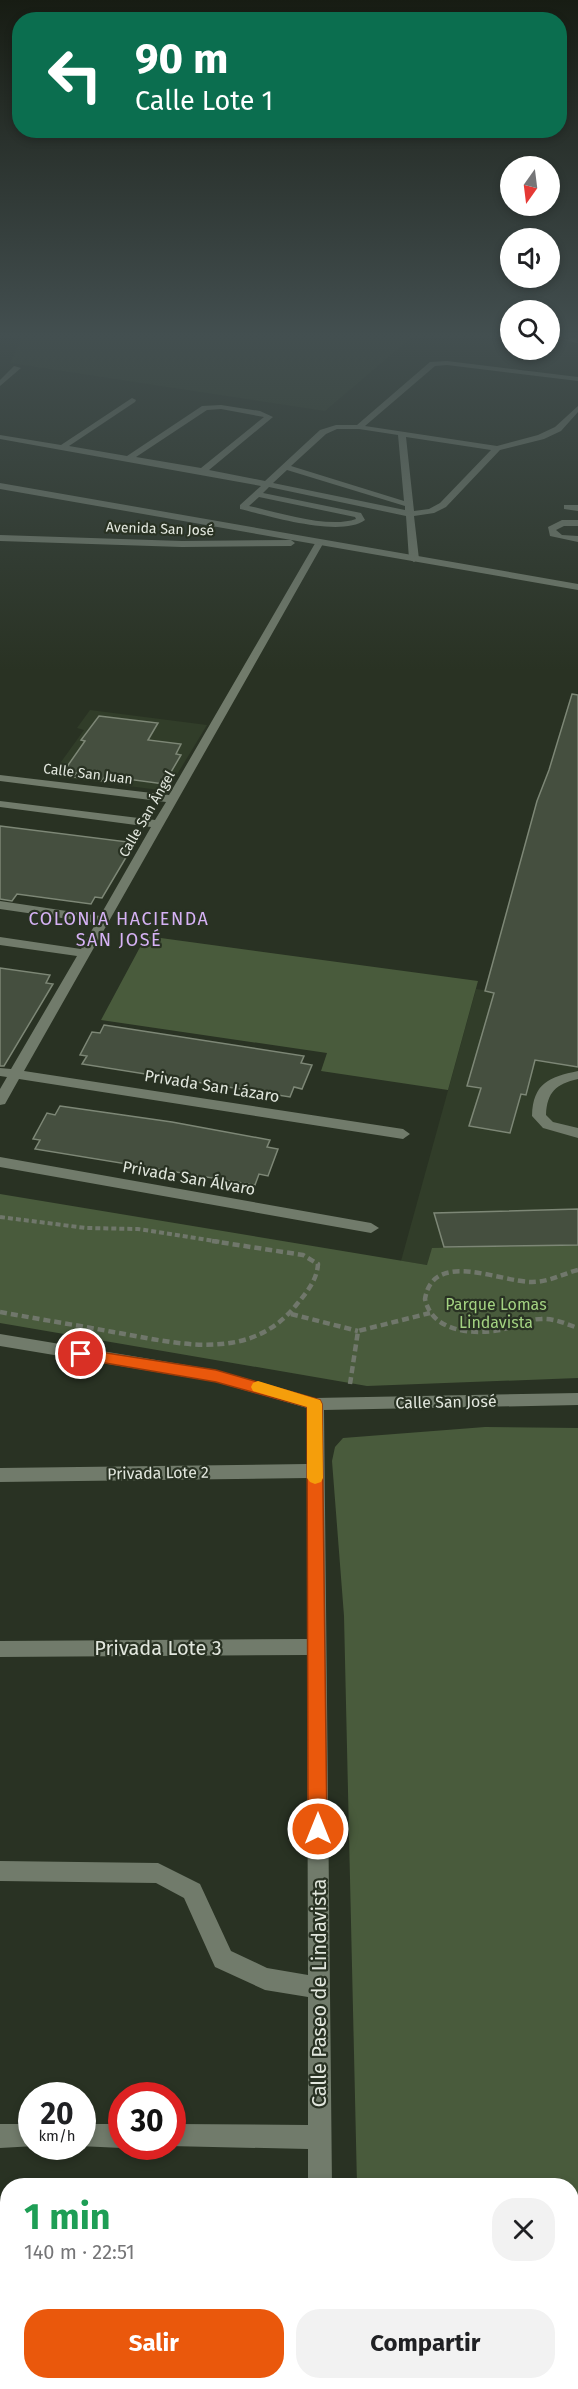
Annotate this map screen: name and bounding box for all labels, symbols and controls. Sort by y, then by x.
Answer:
text: 90 m [135,34,229,84]
icon: left [36,36,114,114]
text: Calle Lote 1 [135,85,273,117]
north arrow [500,156,560,216]
map controls [500,156,560,360]
button: sound [500,228,560,288]
button: search [500,300,560,360]
street label: Avenida San José [106,519,214,539]
street label: Calle San Juan [42,760,134,788]
street label: Calle San Ángel [115,767,179,860]
district label: COLONIA HACIENDA SAN JOSÉ [29,908,209,951]
street label: Privada San Lázaro [143,1066,281,1106]
street label: Privada San Álvaro [121,1156,257,1199]
park label: Parque Lomas Lindavista [445,1295,547,1332]
pin [55,1328,106,1379]
icon: arrive [64,1337,97,1370]
street label: Calle San José [395,1392,497,1412]
street label: Privada Lote 2 [107,1463,209,1483]
street label: Privada Lote 3 [94,1636,222,1660]
position arrow [286,1797,350,1861]
street label: Calle Paseo de Lindavista [307,1879,331,2107]
speed limit sign: 30 [108,2082,186,2160]
text: 20 [40,2096,74,2132]
text: km/h [38,2127,76,2145]
text: 1 min [24,2195,111,2239]
button: close [492,2198,555,2261]
text: 140 m · 22:51 [24,2240,135,2264]
button: Salir [24,2309,284,2378]
button: Compartir [296,2309,555,2378]

